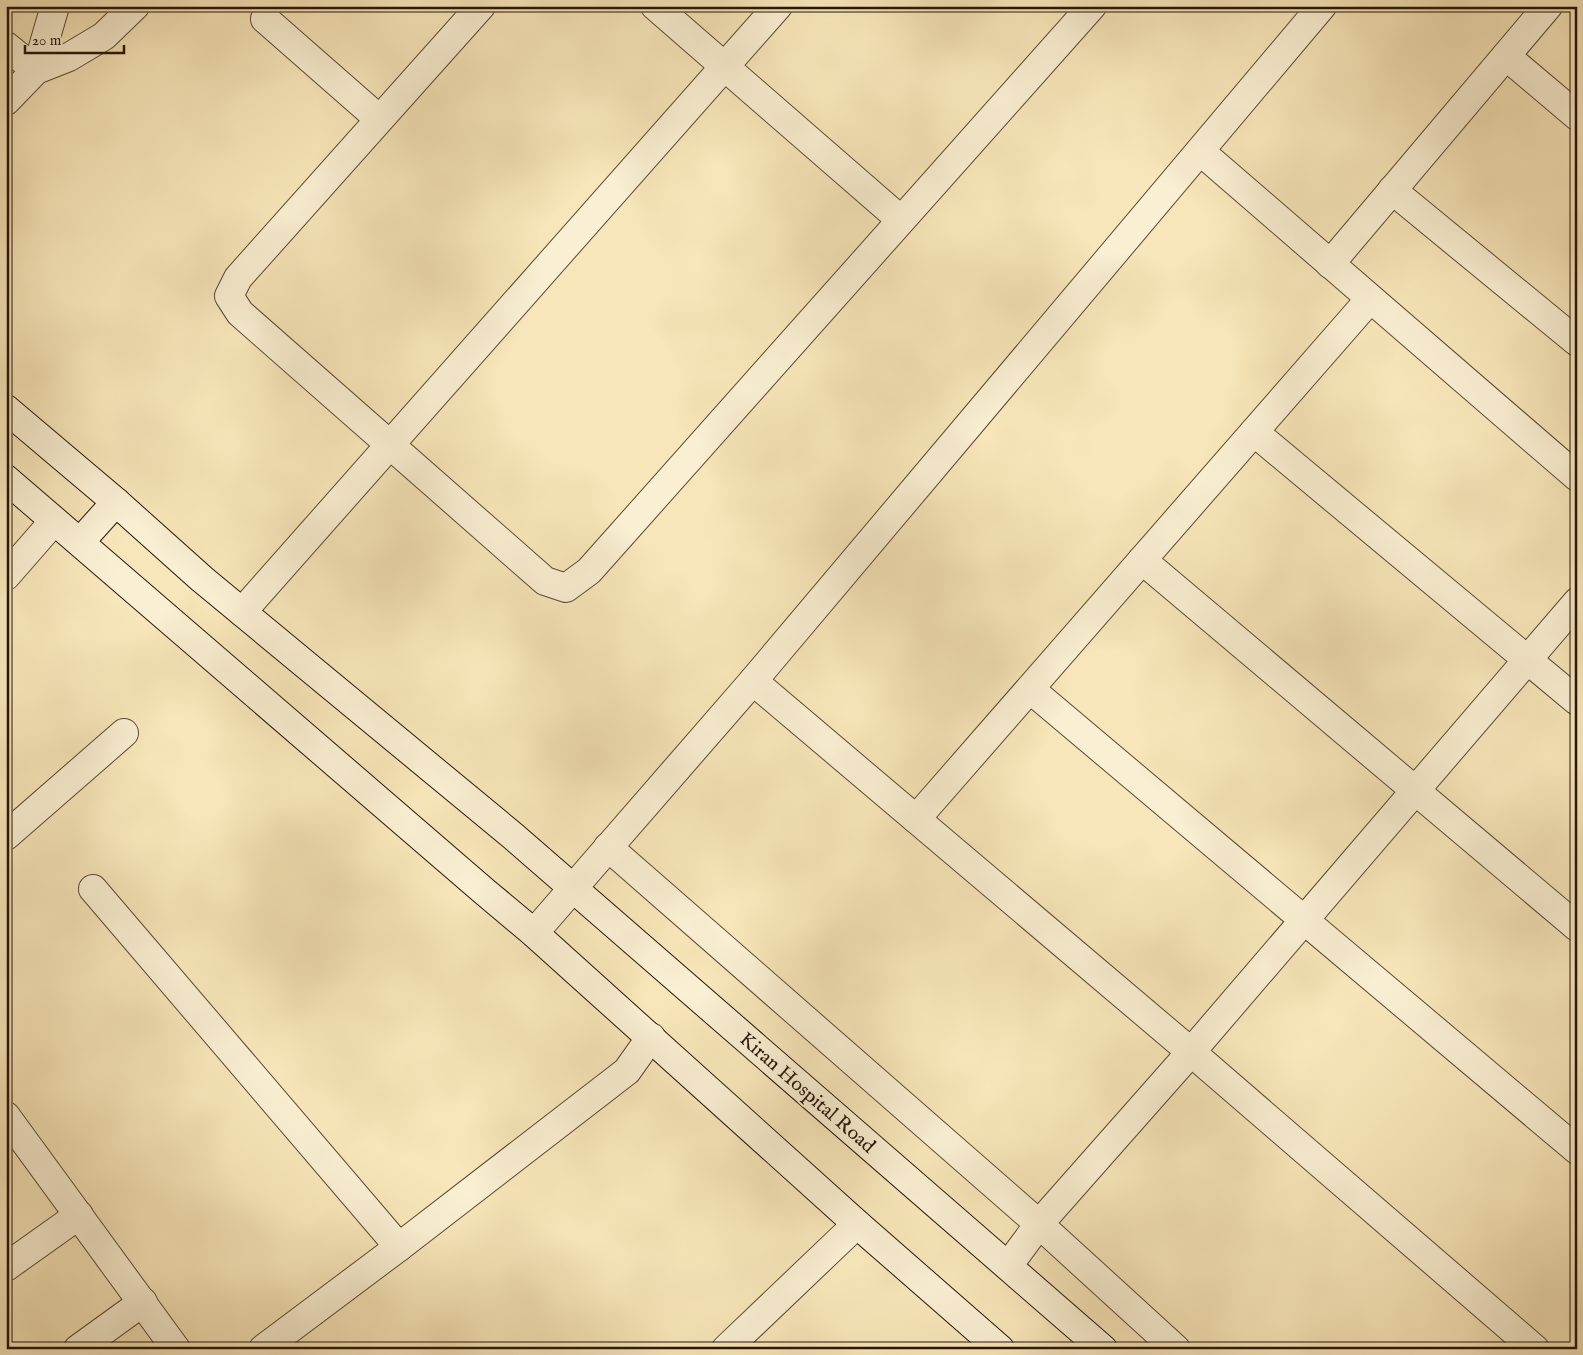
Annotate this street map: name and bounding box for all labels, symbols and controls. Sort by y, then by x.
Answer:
scale bar [25,22,124,54]
text: 20 m [32,31,62,50]
street label: Kiran Hospital Road [734,1027,880,1159]

